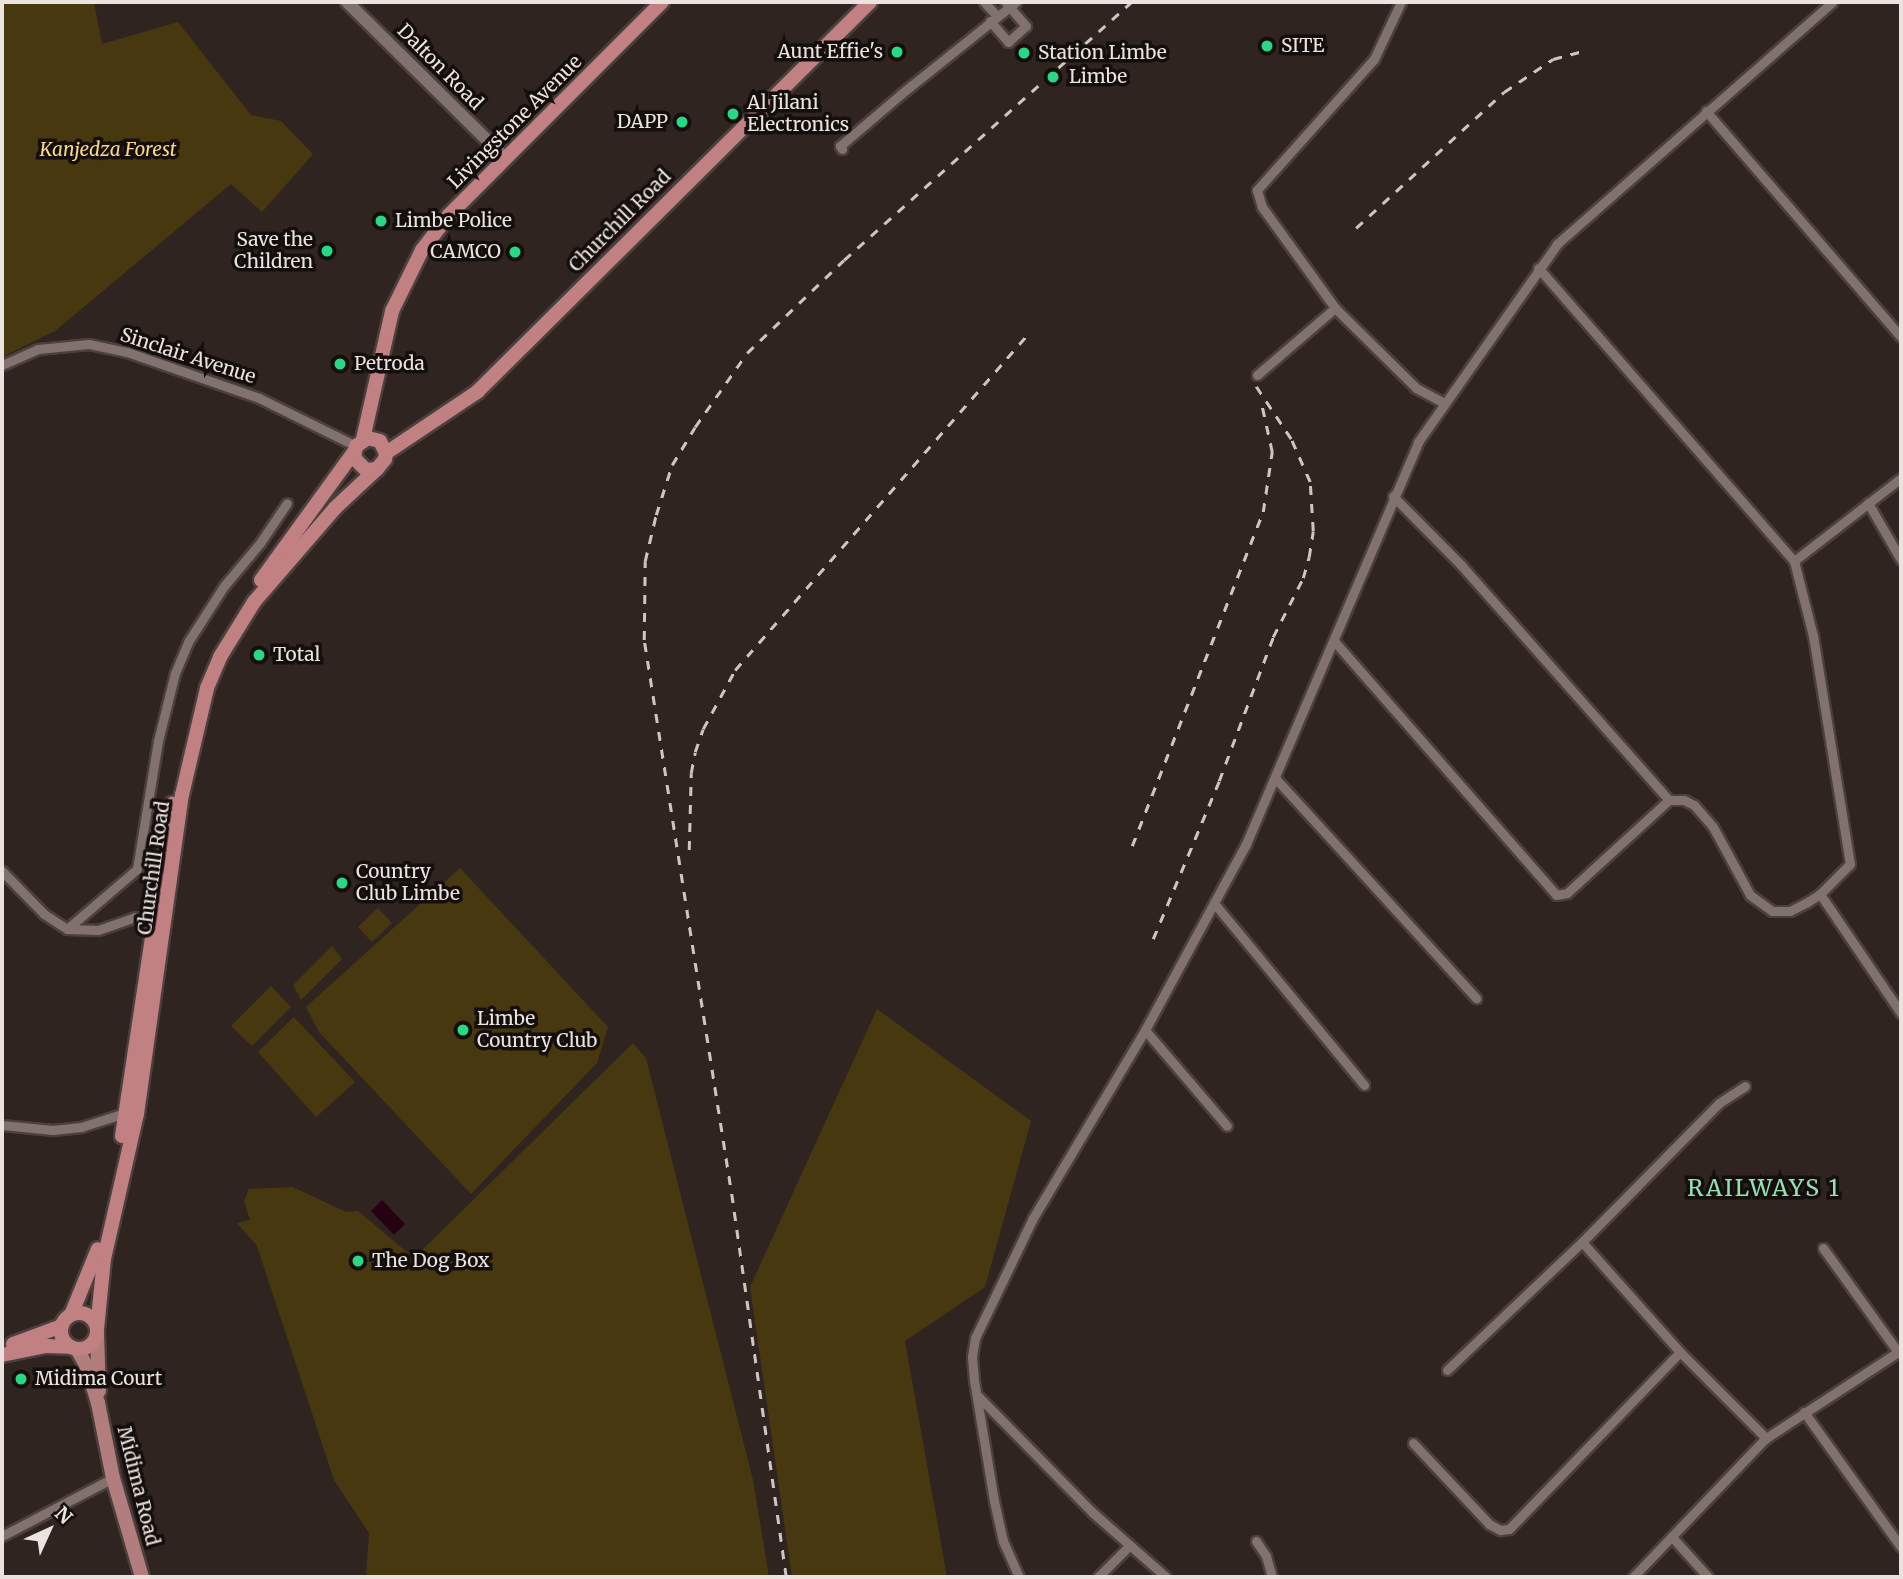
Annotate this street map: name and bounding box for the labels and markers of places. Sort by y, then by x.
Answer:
place label: SITE [1281,35,1324,57]
marker: SITE [1259,38,1275,54]
place label: Aunt Effie's [778,41,883,63]
place label: Station Limbe [1038,42,1167,64]
marker: Aunt Effie's [889,44,905,60]
marker: Station Limbe [1016,45,1032,61]
place label: Limbe [1069,66,1127,88]
marker: Limbe [1043,67,1063,87]
place label: Al Jilani Electronics [747,92,849,136]
marker: Al Jilani Electronics [725,106,741,122]
place label: DAPP [617,111,668,133]
marker: DAPP [674,114,690,130]
place label: Limbe Police [395,210,512,232]
marker: Limbe Police [373,213,389,229]
place label: Save the Children [234,229,313,273]
place label: CAMCO [430,241,501,263]
marker: Save the Children [319,243,335,259]
marker: CAMCO [507,244,523,260]
place label: Petroda [354,353,425,375]
marker: Petroda [332,356,348,372]
place label: Total [273,644,320,666]
marker: Total [251,647,267,663]
place label: Country Club Limbe [356,861,460,905]
marker: Country Club Limbe [334,875,350,891]
place label: Limbe Country Club [477,1008,597,1052]
marker: Limbe Country Club [455,1022,471,1038]
place label: The Dog Box [372,1250,489,1272]
marker: The Dog Box [350,1253,366,1269]
place label: Midima Court [35,1368,162,1390]
marker: Midima Court [13,1371,29,1387]

